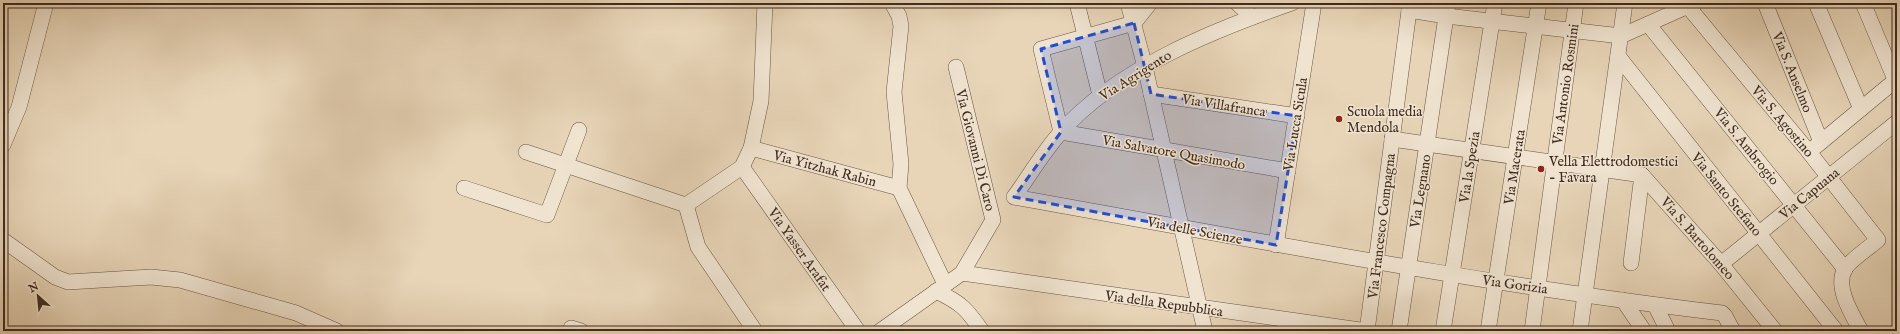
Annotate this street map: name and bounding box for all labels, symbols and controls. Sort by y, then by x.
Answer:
street label: Via Antonio Rosmini [1548,22,1583,147]
street label: Via S. Anselmo [1767,28,1817,116]
street label: Via Agrigento [1095,46,1175,106]
street label: Via Lucca Sicula [1280,75,1312,173]
street label: Via S. Agostino [1746,81,1818,162]
street label: Via Giovanni Di Caro [951,86,999,213]
street label: Via Villafranca [1180,90,1268,122]
place label: Scuola media Mendola [1347,103,1423,137]
street label: Via S. Ambrogio [1709,104,1783,189]
marker: Scuola media Mendola [1334,114,1344,124]
street label: Via Macerata [1500,127,1530,207]
street label: Via la Spezia [1455,129,1485,205]
street label: Via Salvatore Quasimodo [1100,131,1247,174]
street label: Via Yitzhak Rabin [770,146,879,192]
street label: Via Santo Stefano [1686,148,1766,240]
street label: Via Francesco Compagna [1364,151,1400,301]
street label: Via Legnano [1406,152,1436,230]
place label: Vella Elettrodomestici - Favara [1548,153,1678,187]
street label: Via Capuana [1775,163,1844,224]
marker: Vella Elettrodomestici - Favara [1536,164,1546,174]
street label: Via S. Bartolomeo [1656,193,1738,284]
street label: Via Yasser Arafat [763,203,835,295]
street label: Via delle Scienze [1145,213,1245,249]
street label: Via Gorizia [1480,271,1550,299]
north arrow [18,276,58,316]
text: N [26,279,42,297]
street label: Via della Repubblica [1103,287,1225,321]

